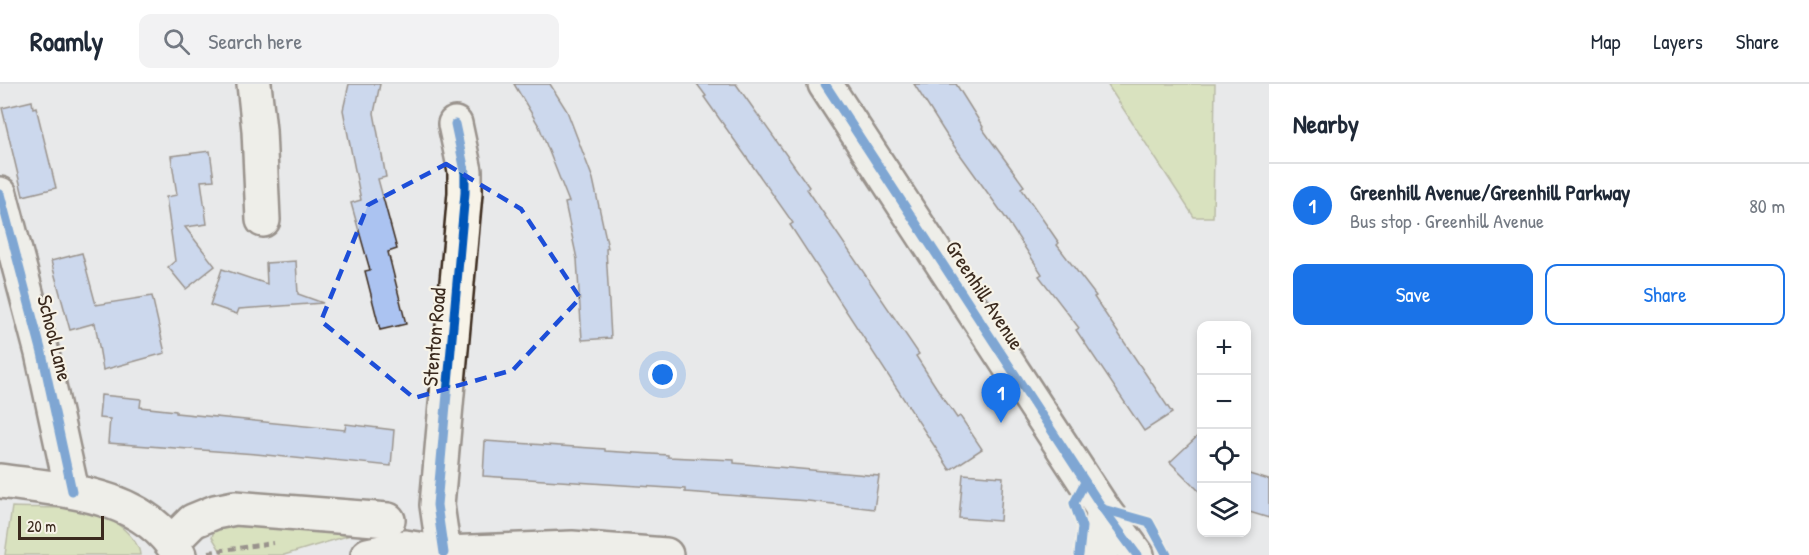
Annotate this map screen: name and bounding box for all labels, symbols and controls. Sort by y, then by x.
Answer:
search box [139,14,559,68]
text: Roamly [30,22,103,60]
icon: search [160,25,193,58]
text: Search here [208,26,302,56]
text: Map [1591,27,1620,56]
text: Layers [1653,27,1703,56]
text: Share [1736,27,1779,56]
text: Nearby [1293,106,1359,141]
text: Greenhill Avenue/Greenhill Parkway [1350,177,1630,207]
text: 1 [1309,192,1316,219]
text: 80 m [1749,192,1785,219]
text: Bus stop · Greenhill Avenue [1350,207,1544,234]
street label: Greenhill Avenue [939,235,1031,355]
button: Save [1293,264,1533,325]
button: Share [1545,264,1785,325]
street label: Stenton Road [415,286,453,388]
street label: School Lane [30,292,80,384]
map controls [1197,321,1251,537]
button: + [1197,321,1251,375]
your location [648,360,677,389]
pin: 1 [982,374,1020,423]
button: − [1197,375,1251,429]
button: locate [1197,429,1251,483]
button: layers [1197,483,1251,537]
scale bar [18,513,104,540]
text: 20 m [27,515,56,537]

